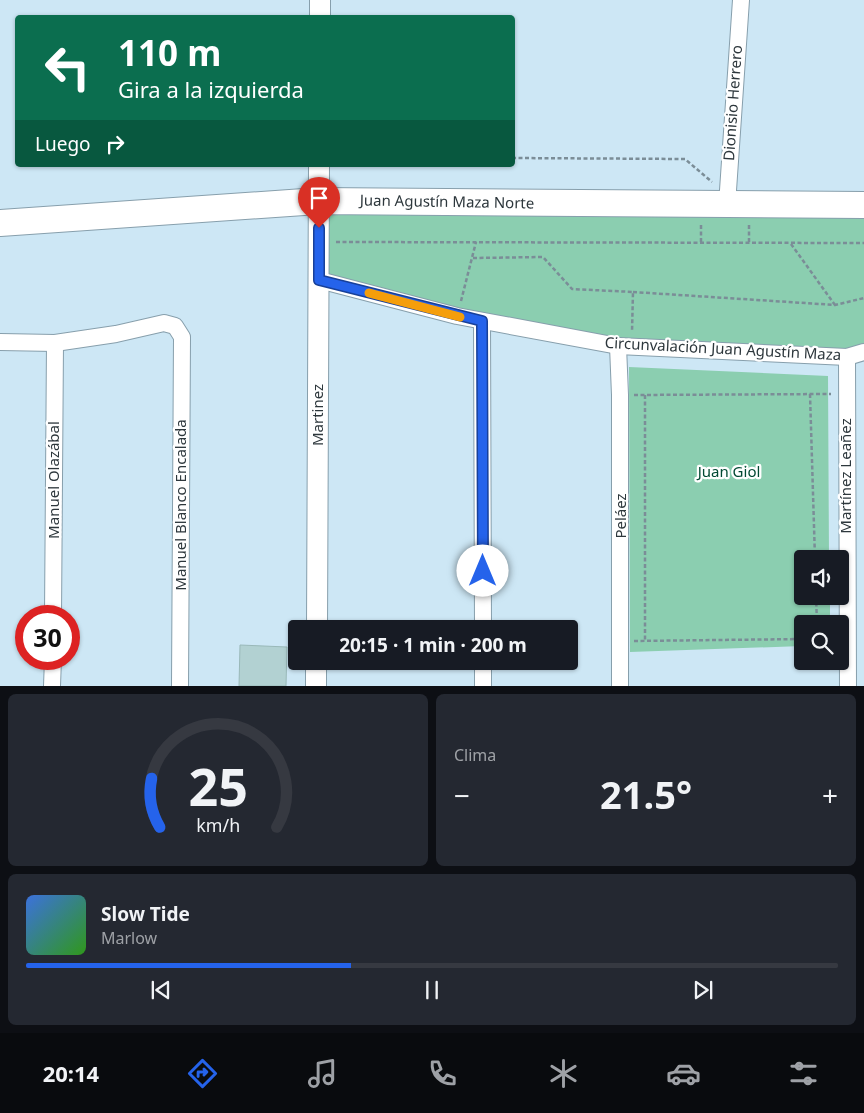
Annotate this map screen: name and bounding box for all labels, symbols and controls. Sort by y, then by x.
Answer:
text: 110 m [118,29,221,76]
icon: left [35,35,100,100]
street label: Dionisio Herrero [718,44,746,162]
text: Gira a la izquierda [118,74,304,104]
icon: right [101,130,129,158]
text: Luego [35,131,91,157]
pin [298,177,340,228]
icon: arrive [305,184,333,212]
street label: Juan Agustín Maza Norte [358,189,534,213]
street label: Circunvalación Juan Agustín Maza [604,332,842,364]
street label: Martinez [307,384,327,446]
street label: Martínez Leañez [835,418,855,534]
street label: Manuel Blanco Encalada [170,419,190,591]
street label: Manuel Olazábal [43,421,63,539]
park label: Juan Giol [696,461,760,481]
street label: Peláez [610,493,630,539]
position arrow [456,544,508,596]
map controls [794,550,849,670]
button: sound [794,550,849,605]
speed limit sign: 30 [15,605,80,670]
button: search [794,615,849,670]
text: 20:15 · 1 min · 200 m [339,632,527,658]
text: Clima [454,744,496,766]
text: 25 [188,750,248,821]
text: 21.5° [600,768,692,820]
text: − [454,776,470,814]
text: + [822,776,838,814]
text: km/h [196,813,240,837]
text: Slow Tide [101,901,190,927]
text: Marlow [101,927,157,949]
icon: previous [147,976,175,1004]
icon: pause [418,976,446,1004]
icon: next [689,976,717,1004]
icon: directions [185,1056,220,1091]
icon: music [305,1056,340,1091]
icon: phone [425,1056,460,1091]
icon: climate [546,1056,581,1091]
icon: car [666,1056,701,1091]
icon: filters [786,1056,821,1091]
text: 20:14 [43,1058,99,1088]

